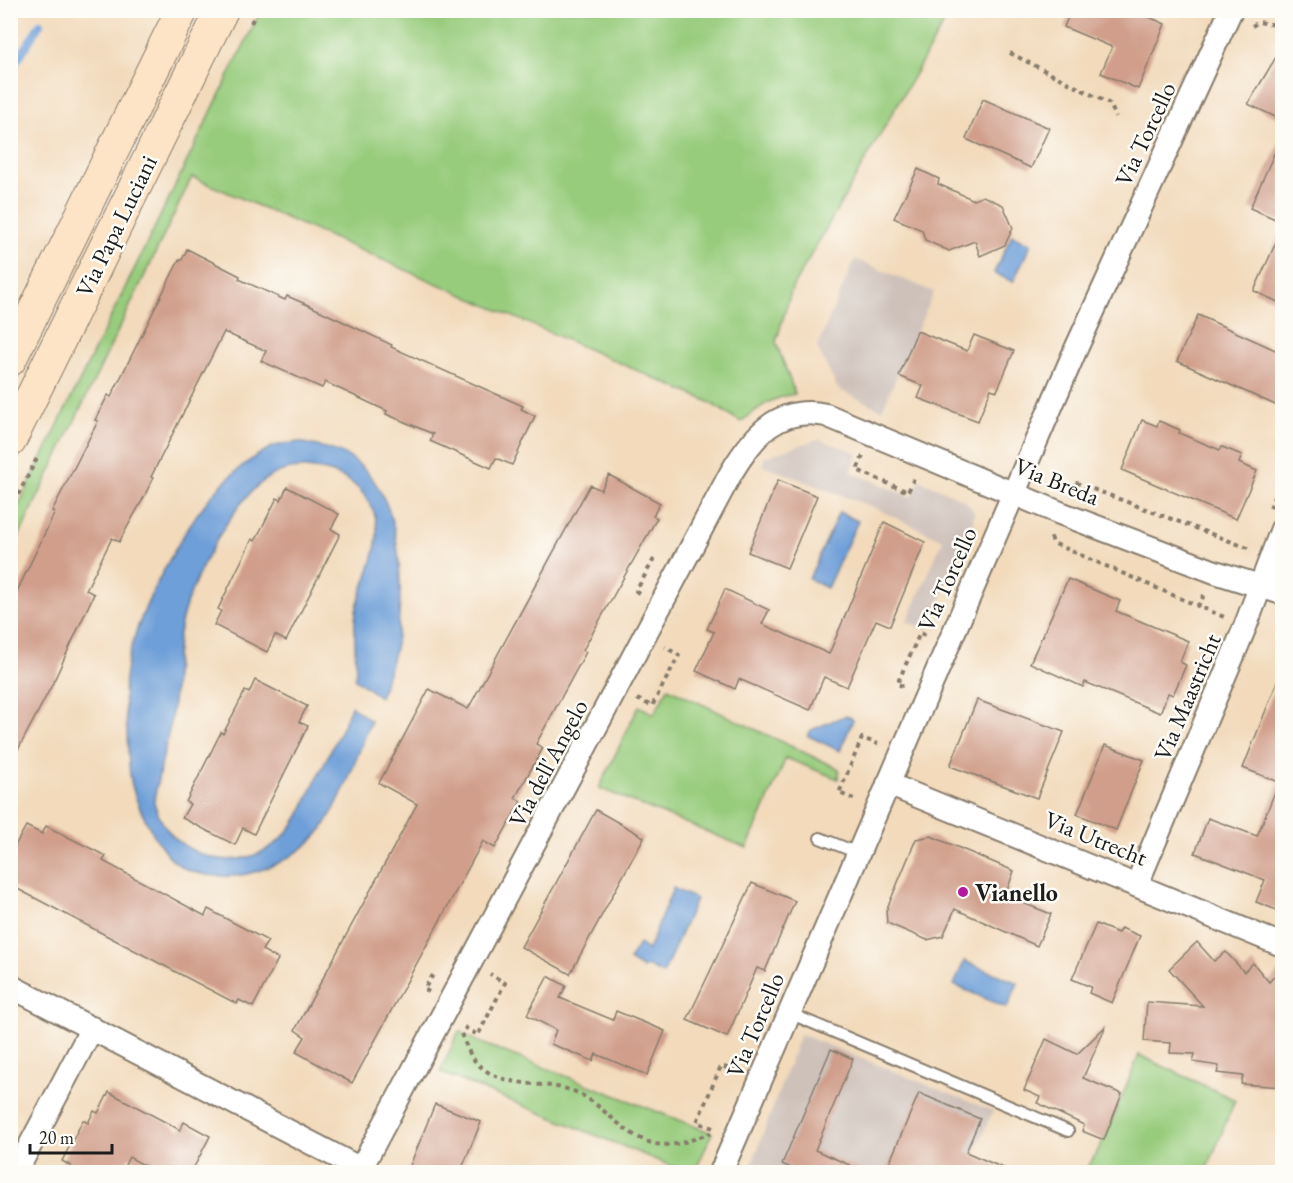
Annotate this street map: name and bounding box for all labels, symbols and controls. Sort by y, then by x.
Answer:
street label: Via Torcello [1107,77,1183,191]
street label: Via Papa Luciani [68,150,164,302]
street label: Via Breda [1010,450,1104,512]
street label: Via Torcello [910,522,984,636]
street label: Via Maastricht [1146,628,1228,765]
street label: Via dell'Angelo [501,694,595,832]
street label: Via Utrecht [1040,803,1152,873]
place label: Vianello [975,877,1058,908]
marker: Vianello [956,885,970,899]
street label: Via Torcello [719,968,791,1082]
scale bar [30,1117,112,1155]
text: 20 m [39,1126,74,1149]

